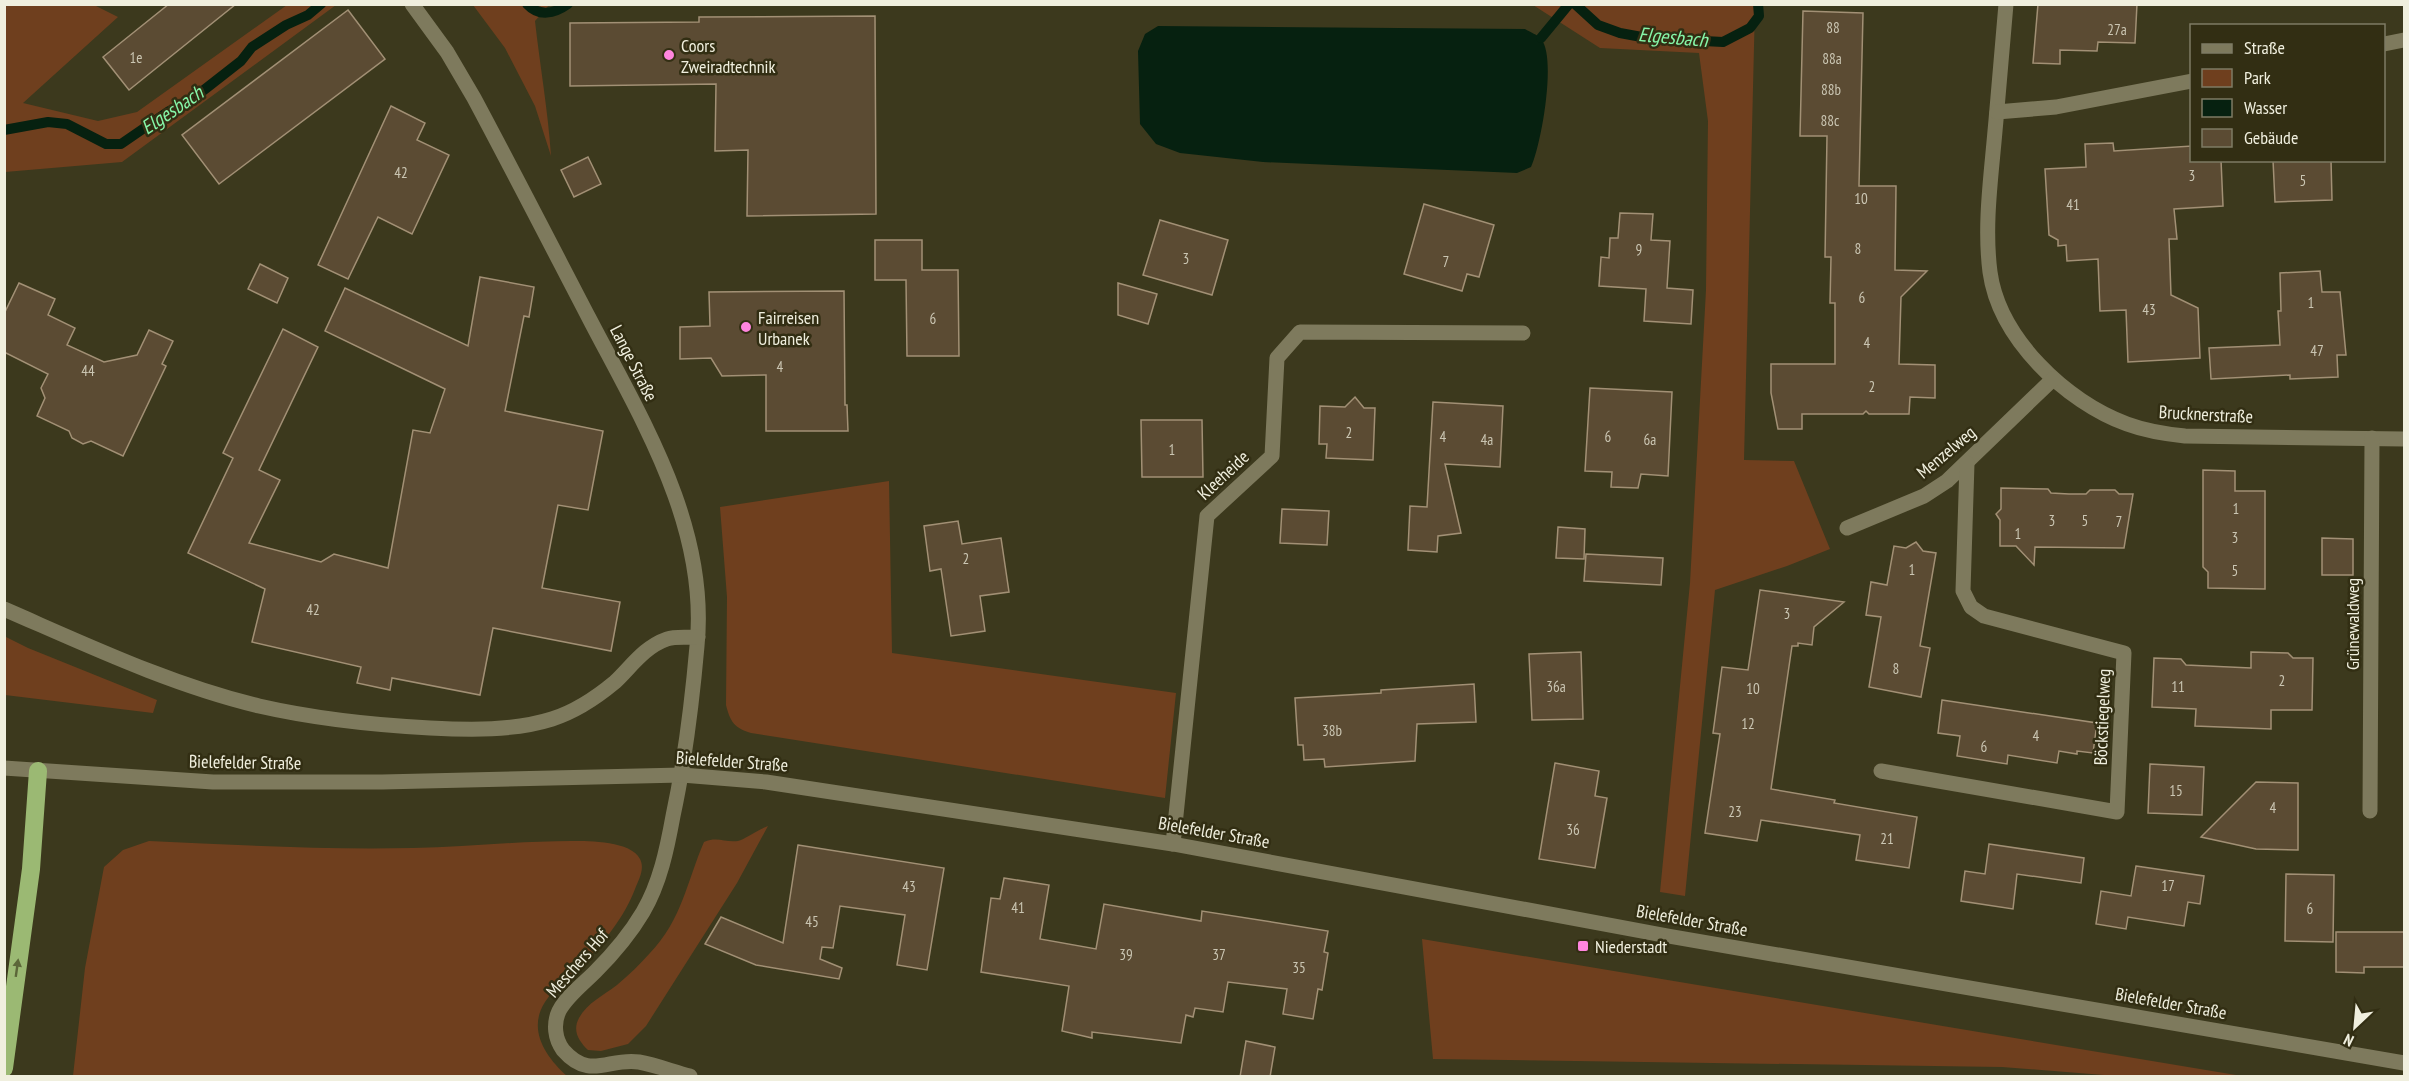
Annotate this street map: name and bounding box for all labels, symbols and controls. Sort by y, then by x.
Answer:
house number: 88 [1826,18,1840,37]
house number: 27a [2107,20,2127,39]
water label: Elgesbach [1637,21,1710,53]
legend [2190,24,2385,162]
place label: Coors Zweiradtechnik [681,34,775,78]
text: Straße [2244,36,2285,59]
house number: 1e [130,48,142,67]
marker: Coors Zweiradtechnik [662,48,676,62]
house number: 88a [1822,49,1842,68]
text: Park [2244,66,2271,89]
water label: Elgesbach [136,79,209,140]
house number: 88b [1821,80,1841,99]
text: Wasser [2244,96,2287,119]
house number: 88c [1821,111,1840,130]
text: Gebäude [2244,126,2298,149]
house number: 42 [394,163,408,182]
house number: 3 [2189,166,2195,185]
house number: 5 [2300,171,2306,190]
house number: 10 [1854,189,1868,208]
house number: 41 [2066,195,2080,214]
house number: 8 [1855,239,1861,258]
house number: 9 [1636,240,1642,259]
house number: 3 [1183,249,1189,268]
house number: 7 [1443,252,1449,271]
house number: 6 [1859,288,1866,307]
house number: 1 [2308,293,2314,312]
house number: 43 [2142,300,2156,319]
place label: Fairreisen Urbanek [758,306,819,350]
house number: 6 [930,309,937,328]
marker: Fairreisen Urbanek [739,320,753,334]
street label: Lange Straße [605,321,663,405]
house number: 4 [1864,333,1871,352]
house number: 47 [2310,341,2324,360]
house number: 4 [777,357,784,376]
house number: 44 [81,361,95,380]
house number: 2 [1869,377,1875,396]
street label: Brucknerstraße [2158,400,2254,428]
street label: Menzelweg [1912,421,1980,483]
house number: 2 [1346,423,1352,442]
house number: 4 [1440,427,1447,446]
house number: 6 [1605,427,1612,446]
house number: 4a [1481,430,1493,449]
house number: 6a [1644,430,1656,449]
house number: 1 [1169,440,1175,459]
street label: Kleeheide [1192,445,1254,505]
house number: 1 [2233,499,2239,518]
house number: 3 [2049,511,2055,530]
house number: 5 [2082,511,2088,530]
house number: 7 [2116,512,2122,531]
house number: 1 [2015,524,2021,543]
house number: 3 [2232,528,2238,547]
house number: 2 [963,549,969,568]
house number: 1 [1909,560,1915,579]
house number: 5 [2232,561,2238,580]
street label: Grünewaldweg [2341,578,2364,670]
house number: 42 [306,600,320,619]
house number: 3 [1784,604,1790,623]
house number: 8 [1893,659,1899,678]
street label: Böckstiegelweg [2089,668,2115,766]
house number: 2 [2279,671,2285,690]
house number: 36a [1546,677,1566,696]
house number: 11 [2171,677,2185,696]
house number: 10 [1746,679,1760,698]
house number: 12 [1741,714,1755,733]
house number: 38b [1322,721,1342,740]
house number: 4 [2033,726,2040,745]
house number: 6 [1981,737,1988,756]
street label: Bielefelder Straße [675,746,789,776]
street label: Bielefelder Straße [189,750,301,774]
house number: 15 [2169,781,2183,800]
house number: 4 [2270,798,2277,817]
house number: 23 [1728,802,1742,821]
street label: Bielefelder Straße [1157,811,1271,853]
house number: 36 [1566,820,1580,839]
house number: 21 [1880,829,1894,848]
house number: 17 [2161,876,2175,895]
house number: 43 [902,877,916,896]
house number: 41 [1011,898,1025,917]
street label: Bielefelder Straße [1635,899,1749,941]
house number: 6 [2307,899,2314,918]
house number: 45 [805,912,819,931]
street label: Meschers Hof [541,923,614,1002]
place label: Niederstadt [1595,935,1667,958]
marker: Niederstadt [1576,939,1590,953]
house number: 39 [1119,945,1133,964]
house number: 37 [1212,945,1226,964]
house number: 35 [1292,958,1306,977]
one-way arrow [13,959,22,978]
street label: Bielefelder Straße [2114,982,2228,1024]
north arrow [2325,997,2385,1057]
text: N [2340,1030,2357,1051]

